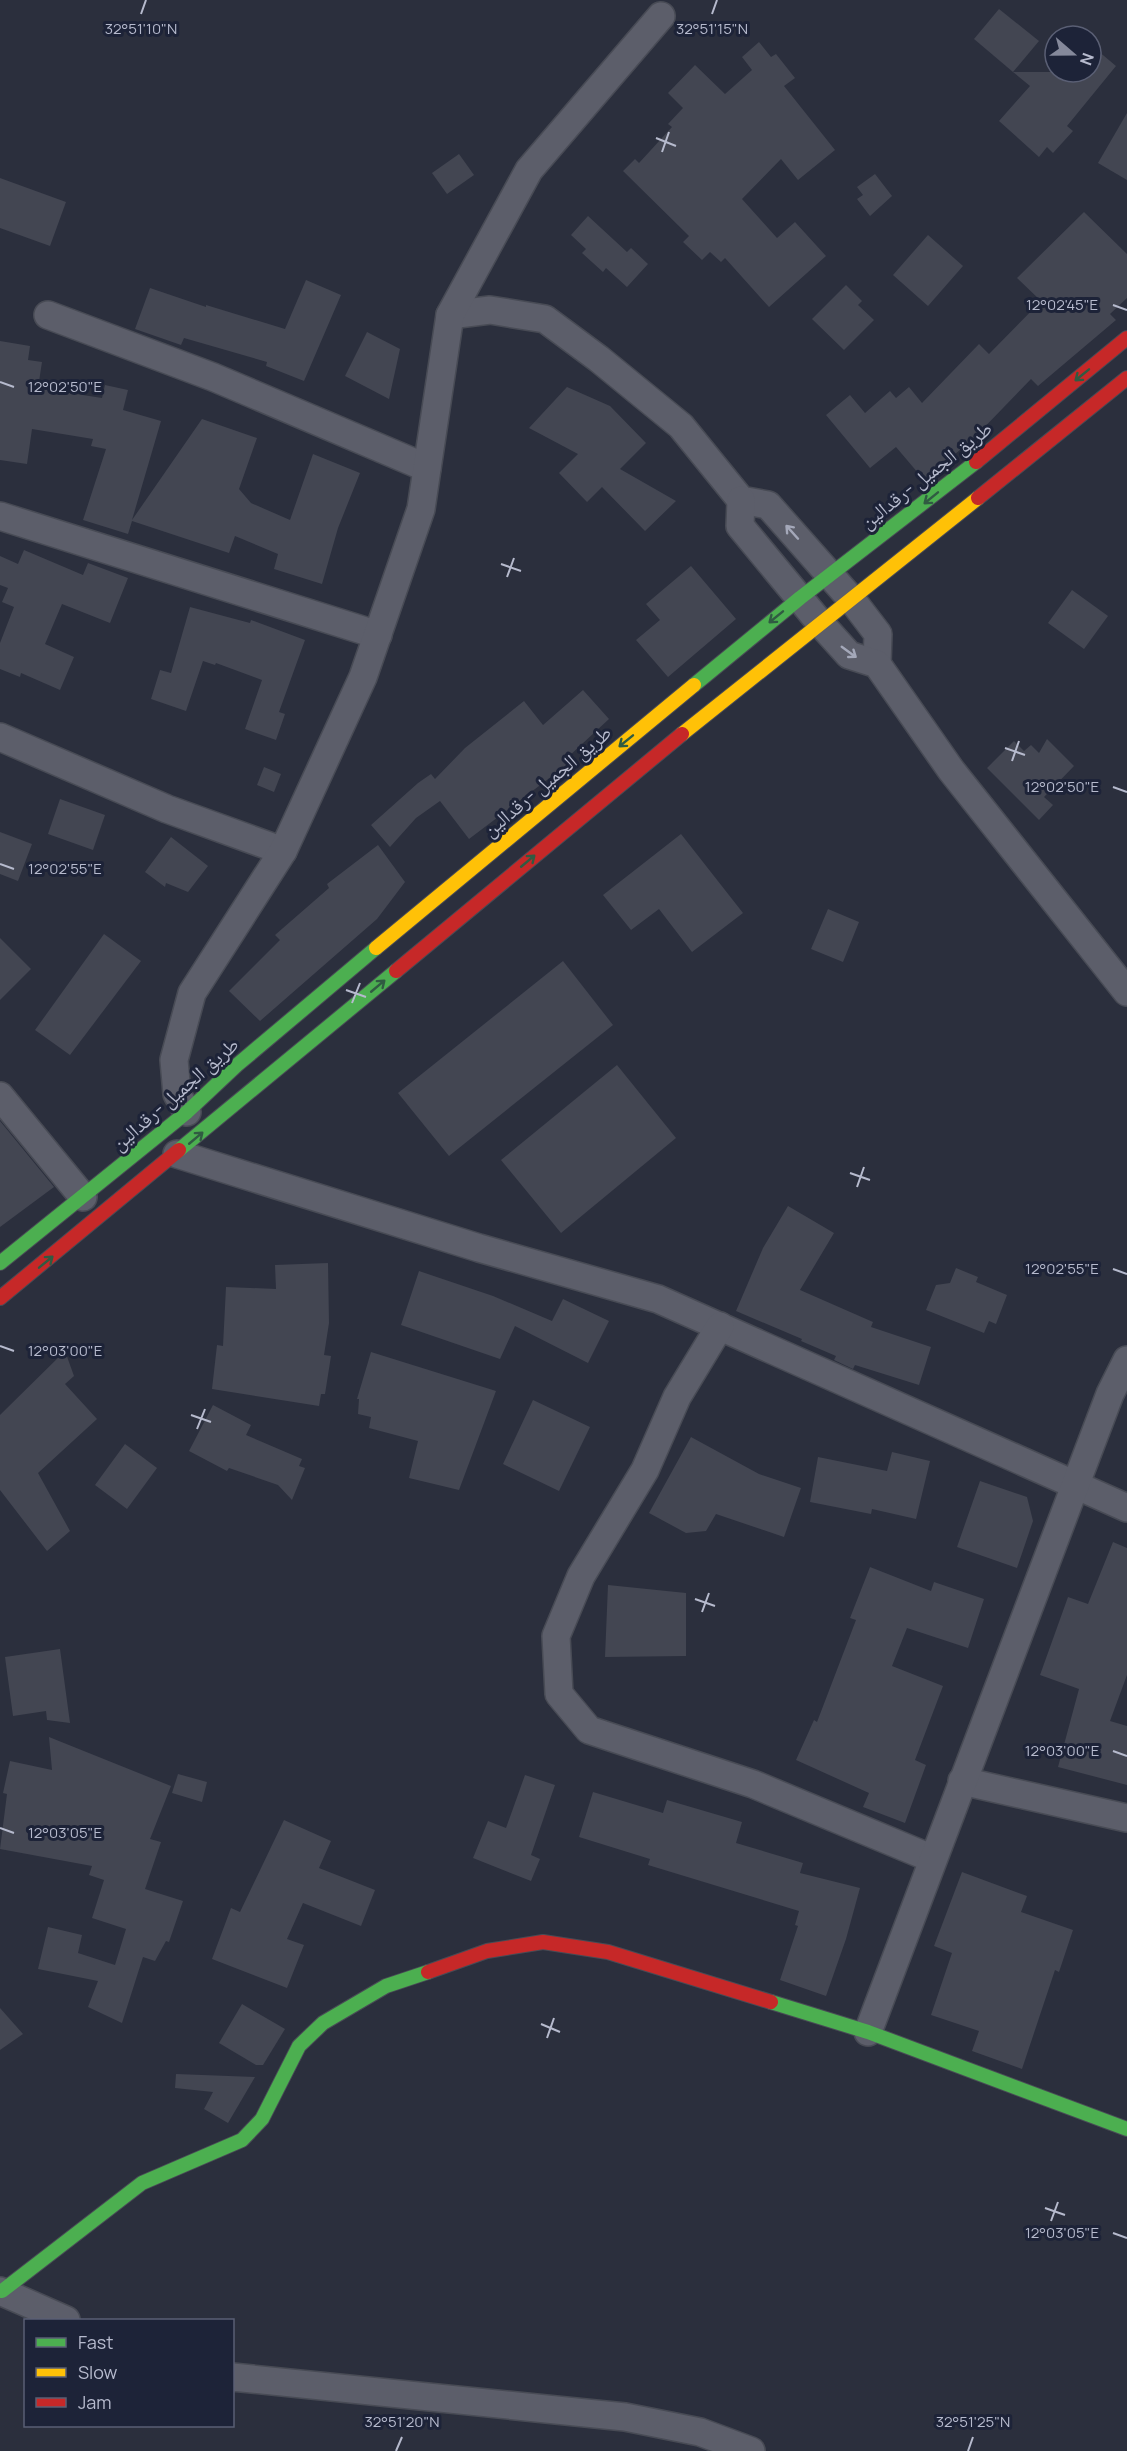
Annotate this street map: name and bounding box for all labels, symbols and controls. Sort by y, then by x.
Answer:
text: 32°51'10"N [105,18,177,39]
text: 32°51'15"N [676,18,748,39]
north arrow [1043,24,1103,84]
text: N [1075,50,1099,68]
text: 12°02'45"E [1026,294,1098,315]
one-way arrow [1075,368,1090,382]
text: 12°02'50"E [28,376,102,397]
street label: طريق الجميل -رقدالين [854,415,997,535]
one-way arrow [923,492,939,505]
one-way arrow [785,525,799,540]
one-way arrow [768,611,784,624]
one-way arrow [840,645,857,658]
street label: طريق الجميل -رقدالين [477,719,617,843]
one-way arrow [619,734,634,748]
text: 12°02'50"E [1025,776,1099,797]
one-way arrow [520,855,536,868]
text: 12°02'55"E [28,858,102,879]
one-way arrow [370,979,385,993]
street label: طريق الجميل -رقدالين [105,1031,244,1156]
one-way arrow [188,1131,203,1145]
one-way arrow [37,1255,53,1268]
text: 12°02'55"E [1025,1258,1099,1279]
text: 12°03'00"E [28,1340,102,1361]
text: 12°03'00"E [1025,1740,1099,1761]
text: 12°03'05"E [28,1822,102,1843]
text: 12°03'05"E [1025,2222,1099,2243]
legend [24,2319,234,2427]
text: Fast [78,2330,113,2354]
text: Slow [78,2360,118,2384]
text: Jam [78,2390,112,2414]
text: 32°51'20"N [364,2411,440,2432]
text: 32°51'25"N [936,2411,1010,2432]

